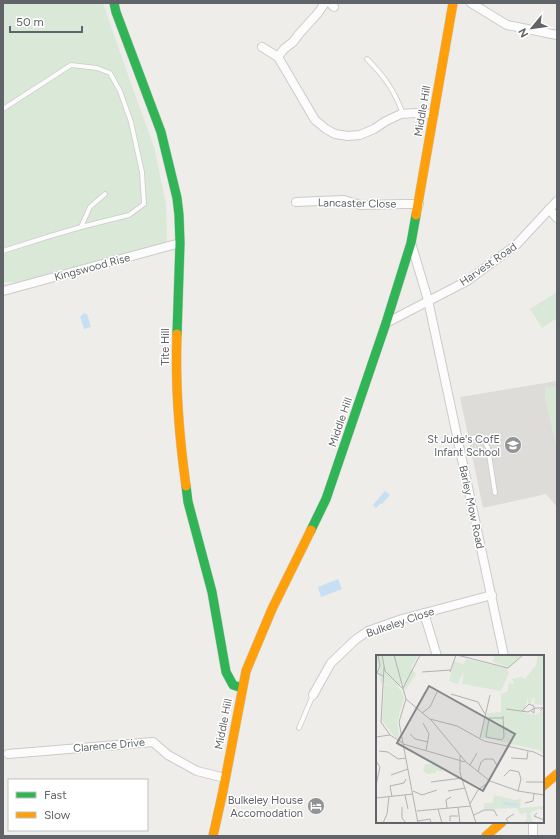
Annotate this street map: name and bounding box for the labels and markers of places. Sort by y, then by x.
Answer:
place label: St Jude's CofE Infant School [427,433,500,459]
school or university icon: St Jude's CofE Infant School [503,435,523,455]
place label: Bulkeley House Accomodation [228,794,303,820]
hotel icon: Bulkeley House Accomodation [306,796,326,816]

